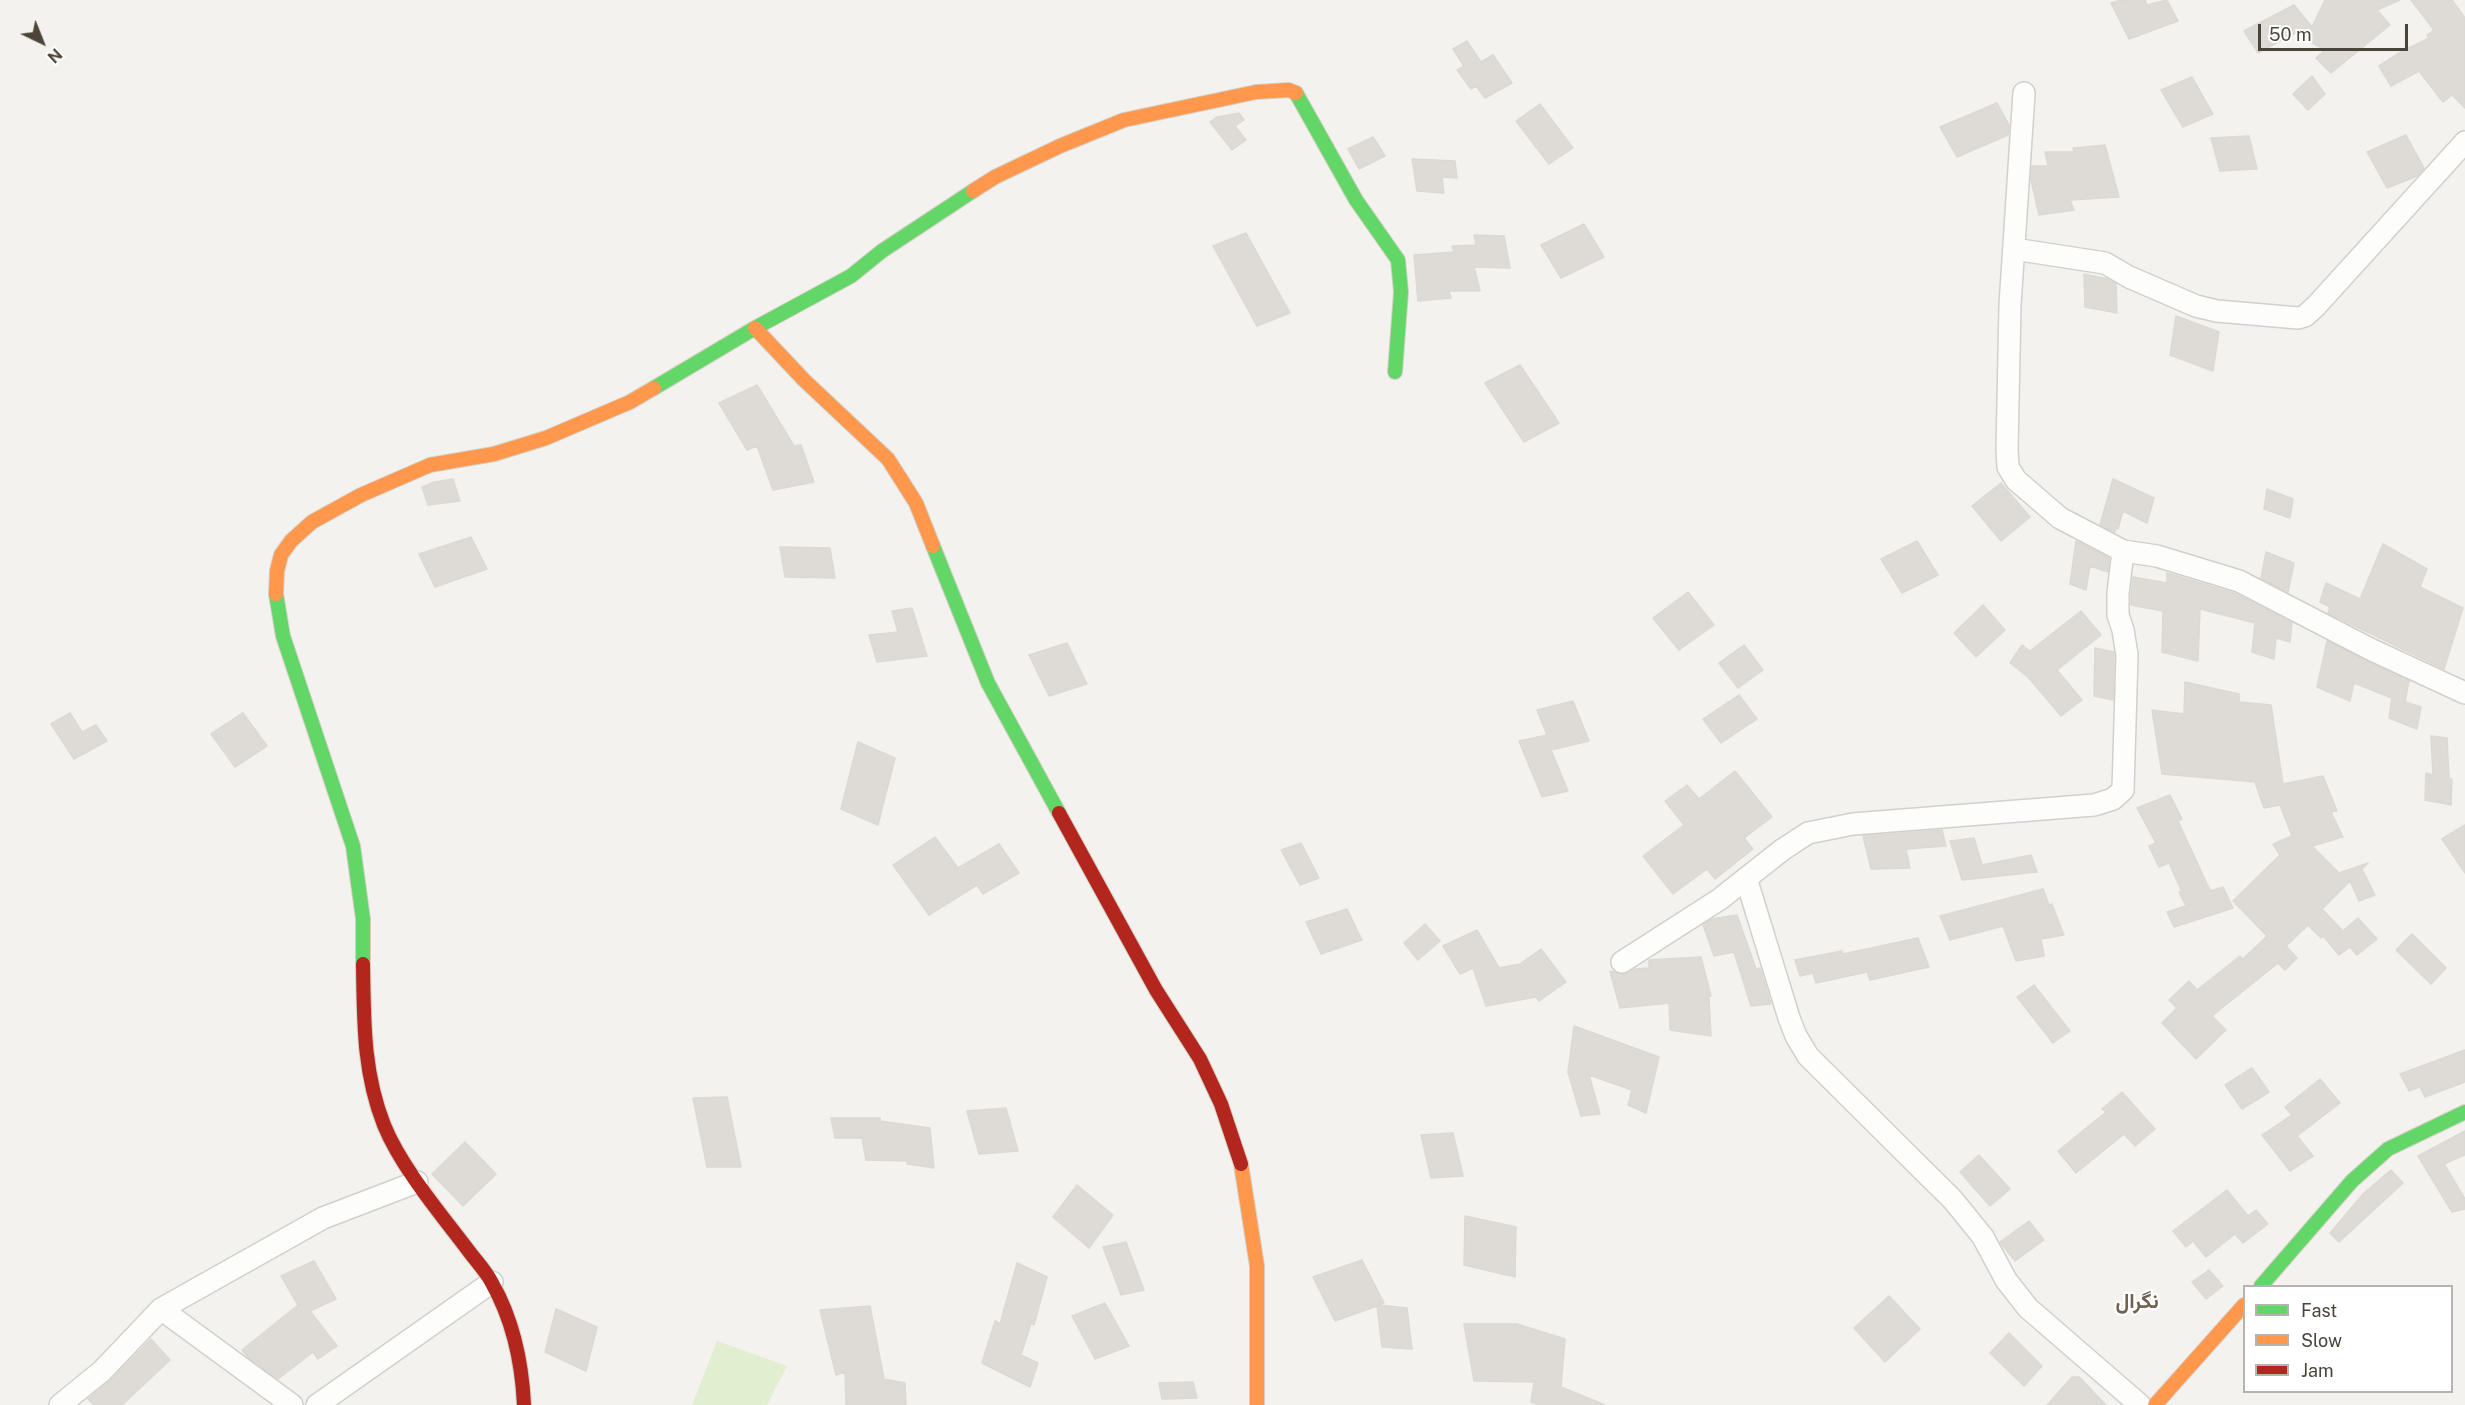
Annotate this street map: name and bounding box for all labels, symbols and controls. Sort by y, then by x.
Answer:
north arrow [12,12,72,72]
scale bar [2261,12,2411,50]
text: 50 m [2269,24,2312,45]
text: N [44,44,66,67]
legend [2243,1285,2453,1393]
district label: نگرال [2115,1289,2159,1315]
text: Fast [2301,1300,2337,1321]
text: Slow [2301,1330,2342,1351]
text: Jam [2301,1360,2334,1381]

